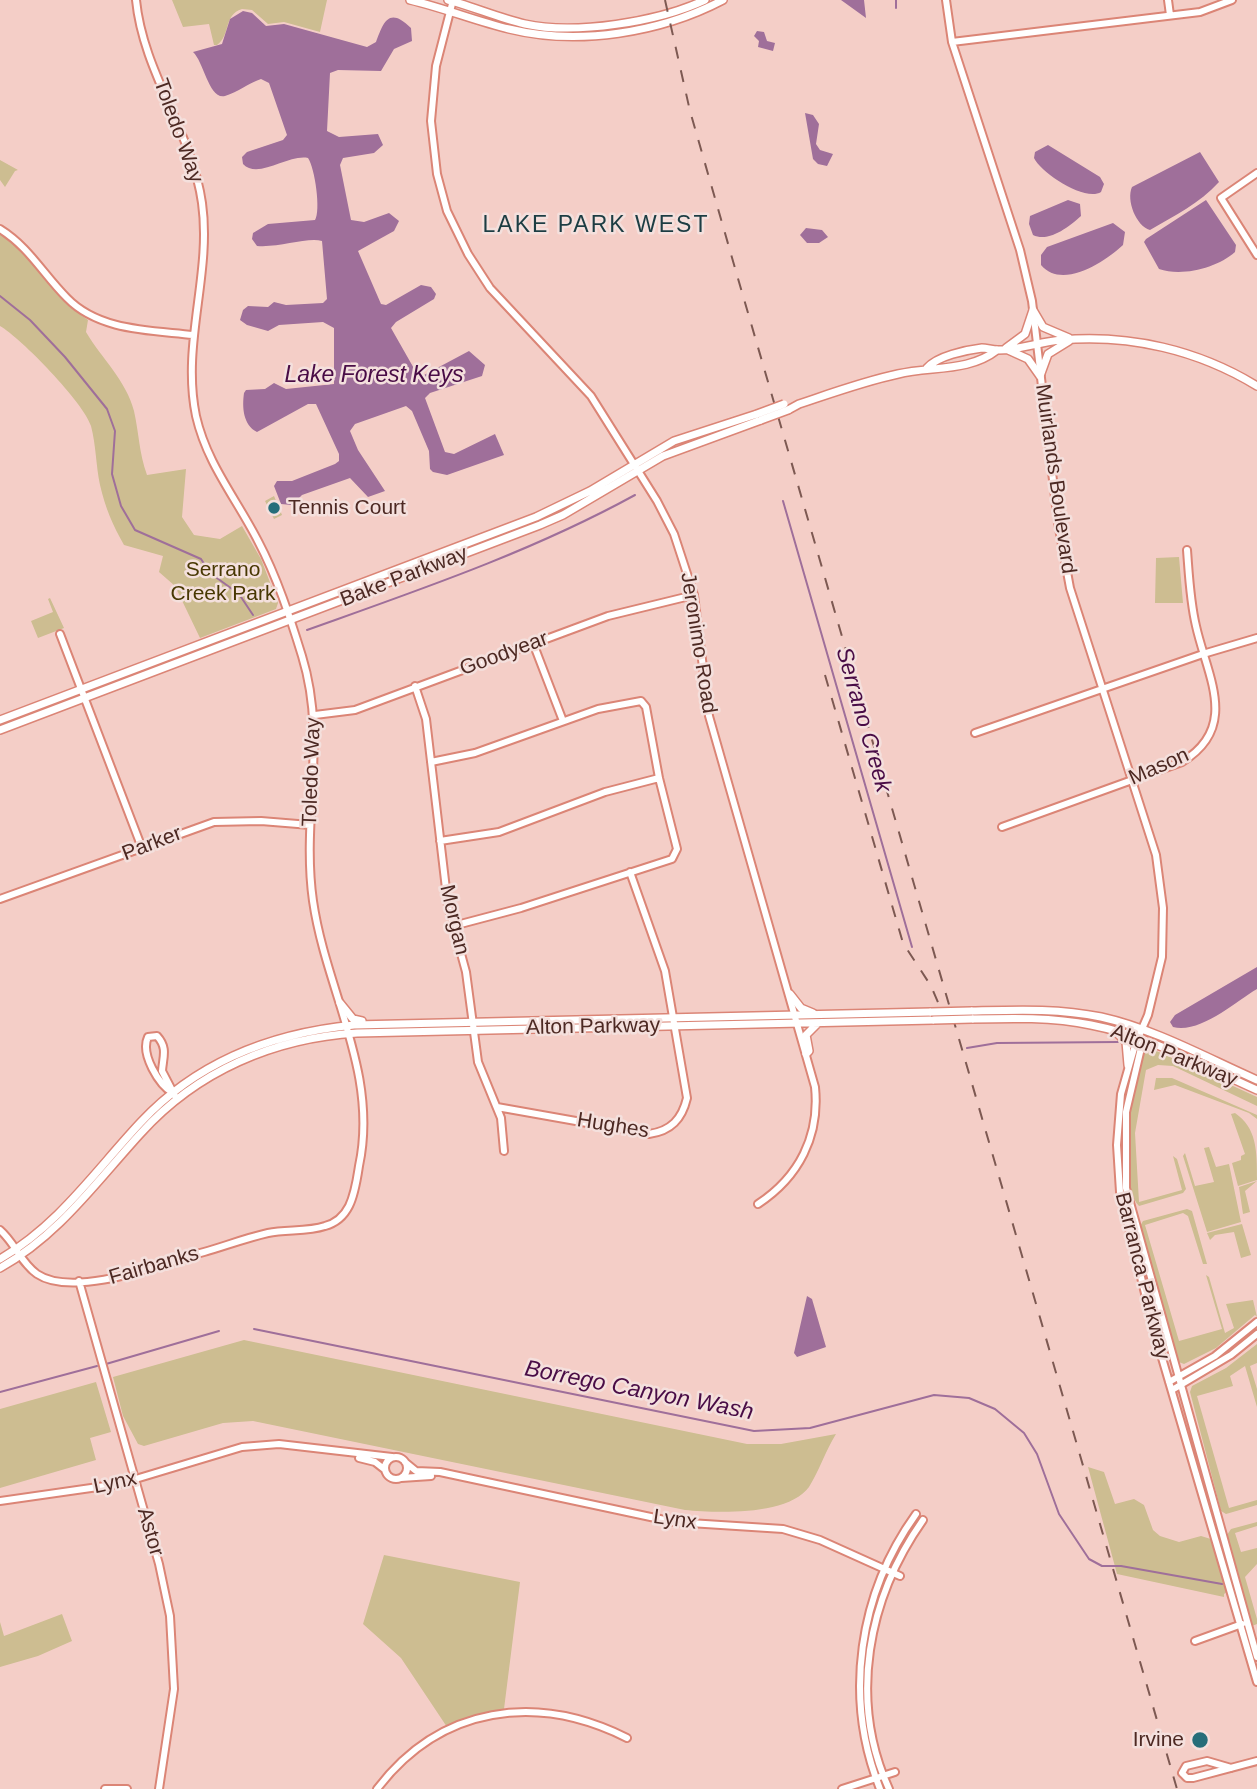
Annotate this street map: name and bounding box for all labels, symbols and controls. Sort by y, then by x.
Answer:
street label: Toledo Way [148,76,208,186]
district label: LAKE PARK WEST [484,212,708,240]
water label: Lake Forest Keys [285,362,463,390]
street label: Muirlands Boulevard [1029,382,1081,576]
place label: Tennis Court [288,495,406,521]
marker: Tennis Court [266,500,282,516]
street label: Bake Parkway [337,541,471,613]
park label: Serrano Creek Park [170,557,276,607]
street label: Jeronimo Road [674,571,722,715]
street label: Goodyear [456,626,552,682]
water label: Serrano Creek [829,644,897,796]
street label: Toledo Way [298,717,326,827]
street label: Mason [1125,743,1193,791]
street label: Parker [119,821,185,867]
street label: Morgan [434,882,474,958]
street label: Alton Parkway [526,1013,660,1041]
street label: Alton Parkway [1107,1019,1241,1093]
street label: Hughes [575,1108,651,1144]
street label: Barranca Parkway [1109,1190,1175,1362]
street label: Fairbanks [106,1241,202,1291]
water label: Borrego Canyon Wash [522,1355,756,1427]
street label: Lynx [91,1466,139,1500]
street label: Lynx [652,1504,698,1536]
street label: Astor [131,1505,169,1559]
place label: Irvine [1133,1727,1184,1753]
marker: Irvine [1190,1730,1210,1750]

